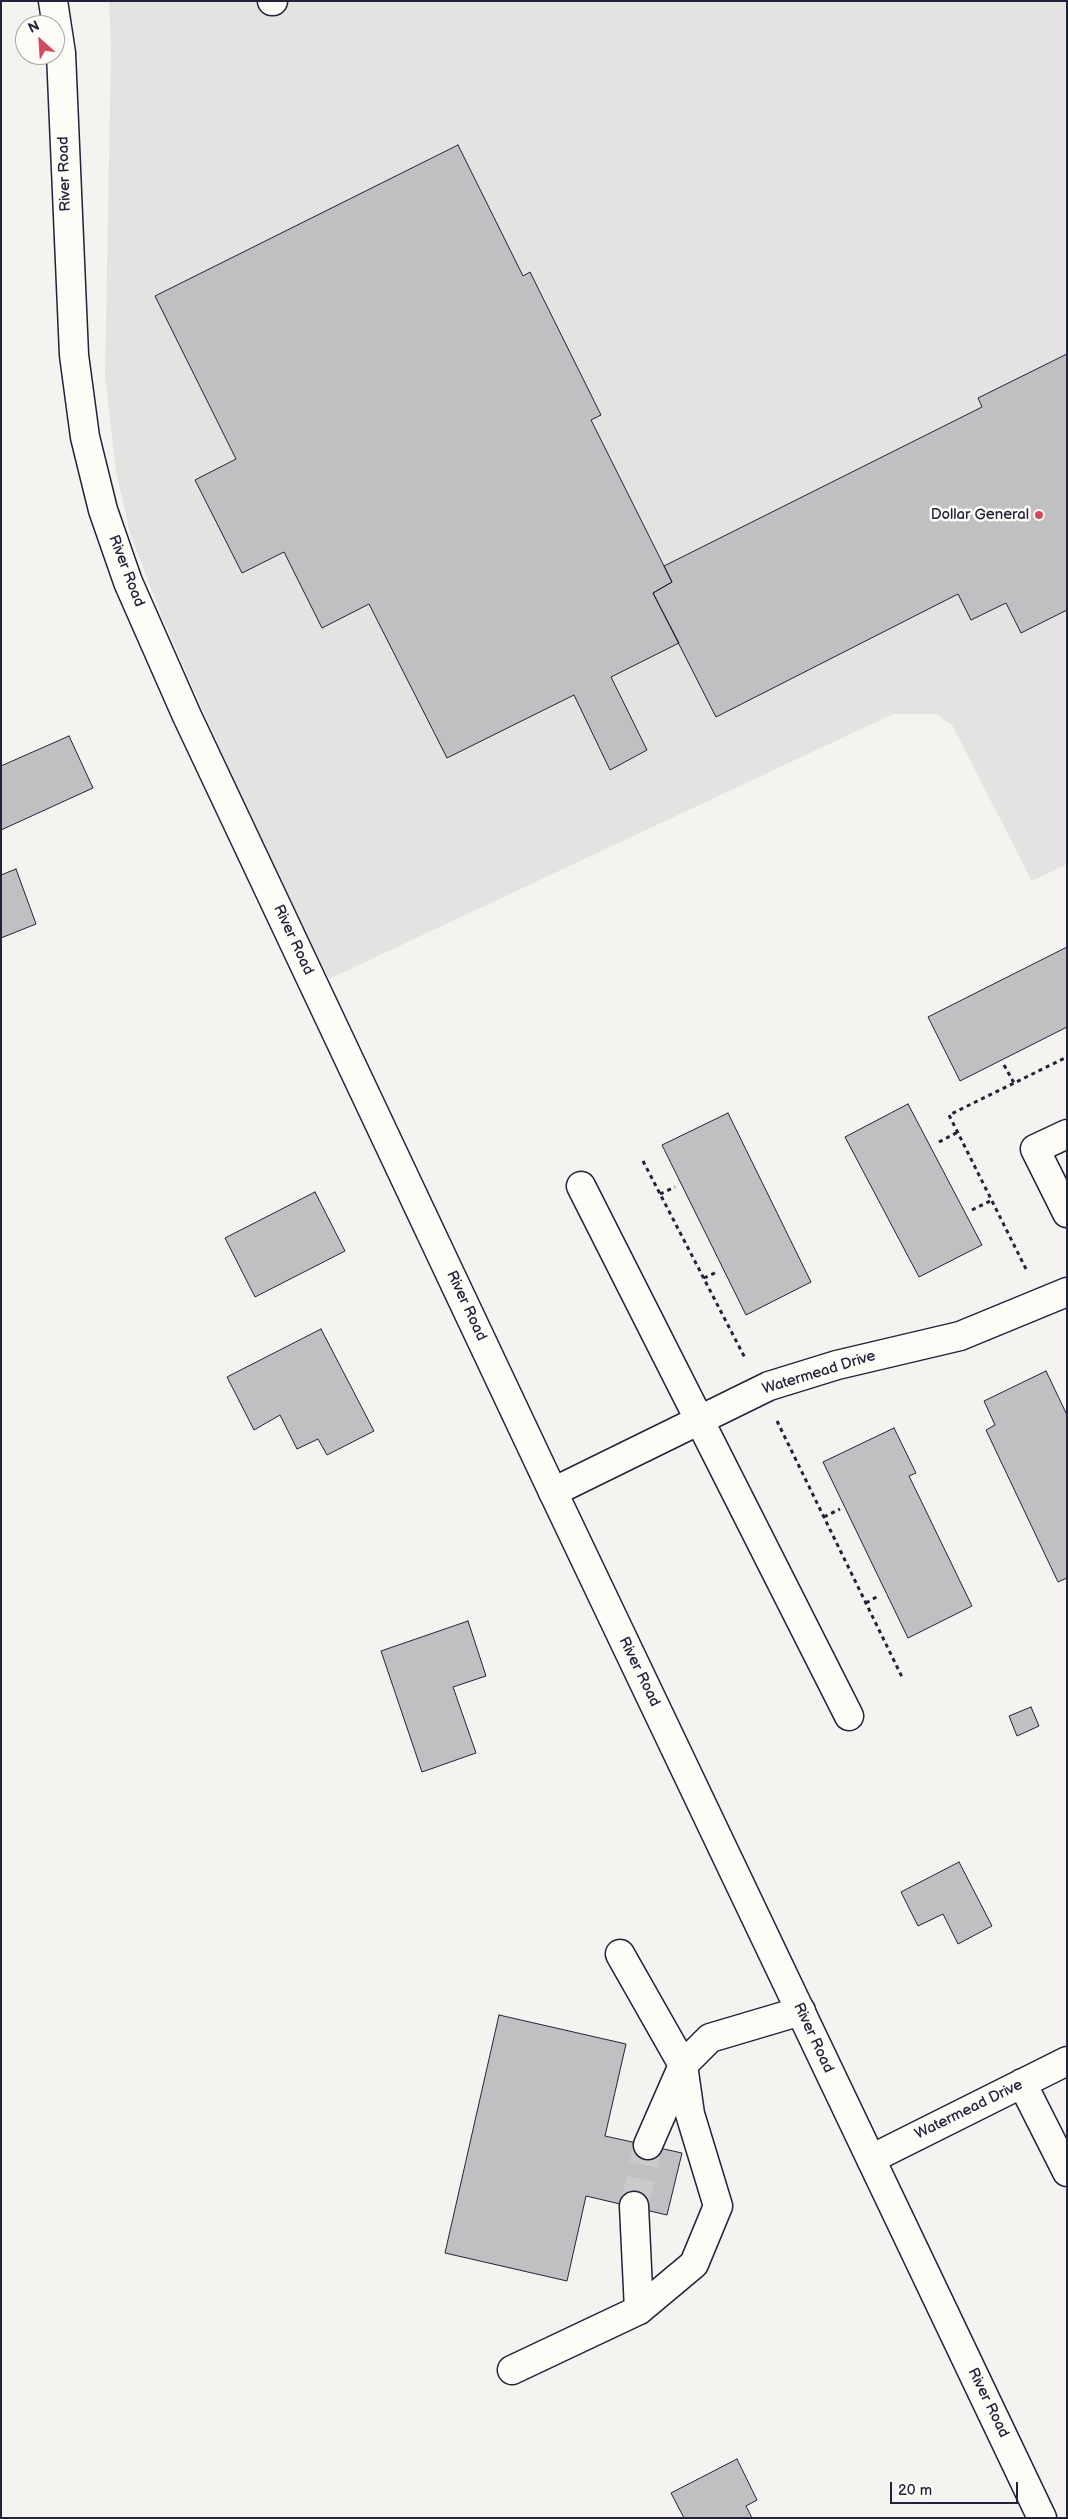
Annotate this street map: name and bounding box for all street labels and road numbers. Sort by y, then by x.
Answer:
street label: River Road [55,136,75,212]
street label: River Road [104,533,148,609]
street label: River Road [269,902,317,978]
street label: River Road [442,1268,490,1344]
street label: Watermead Drive [760,1347,878,1399]
street label: River Road [614,1634,664,1710]
street label: River Road [789,2000,837,2076]
street label: Watermead Drive [912,2076,1026,2144]
street label: River Road [963,2365,1013,2441]

